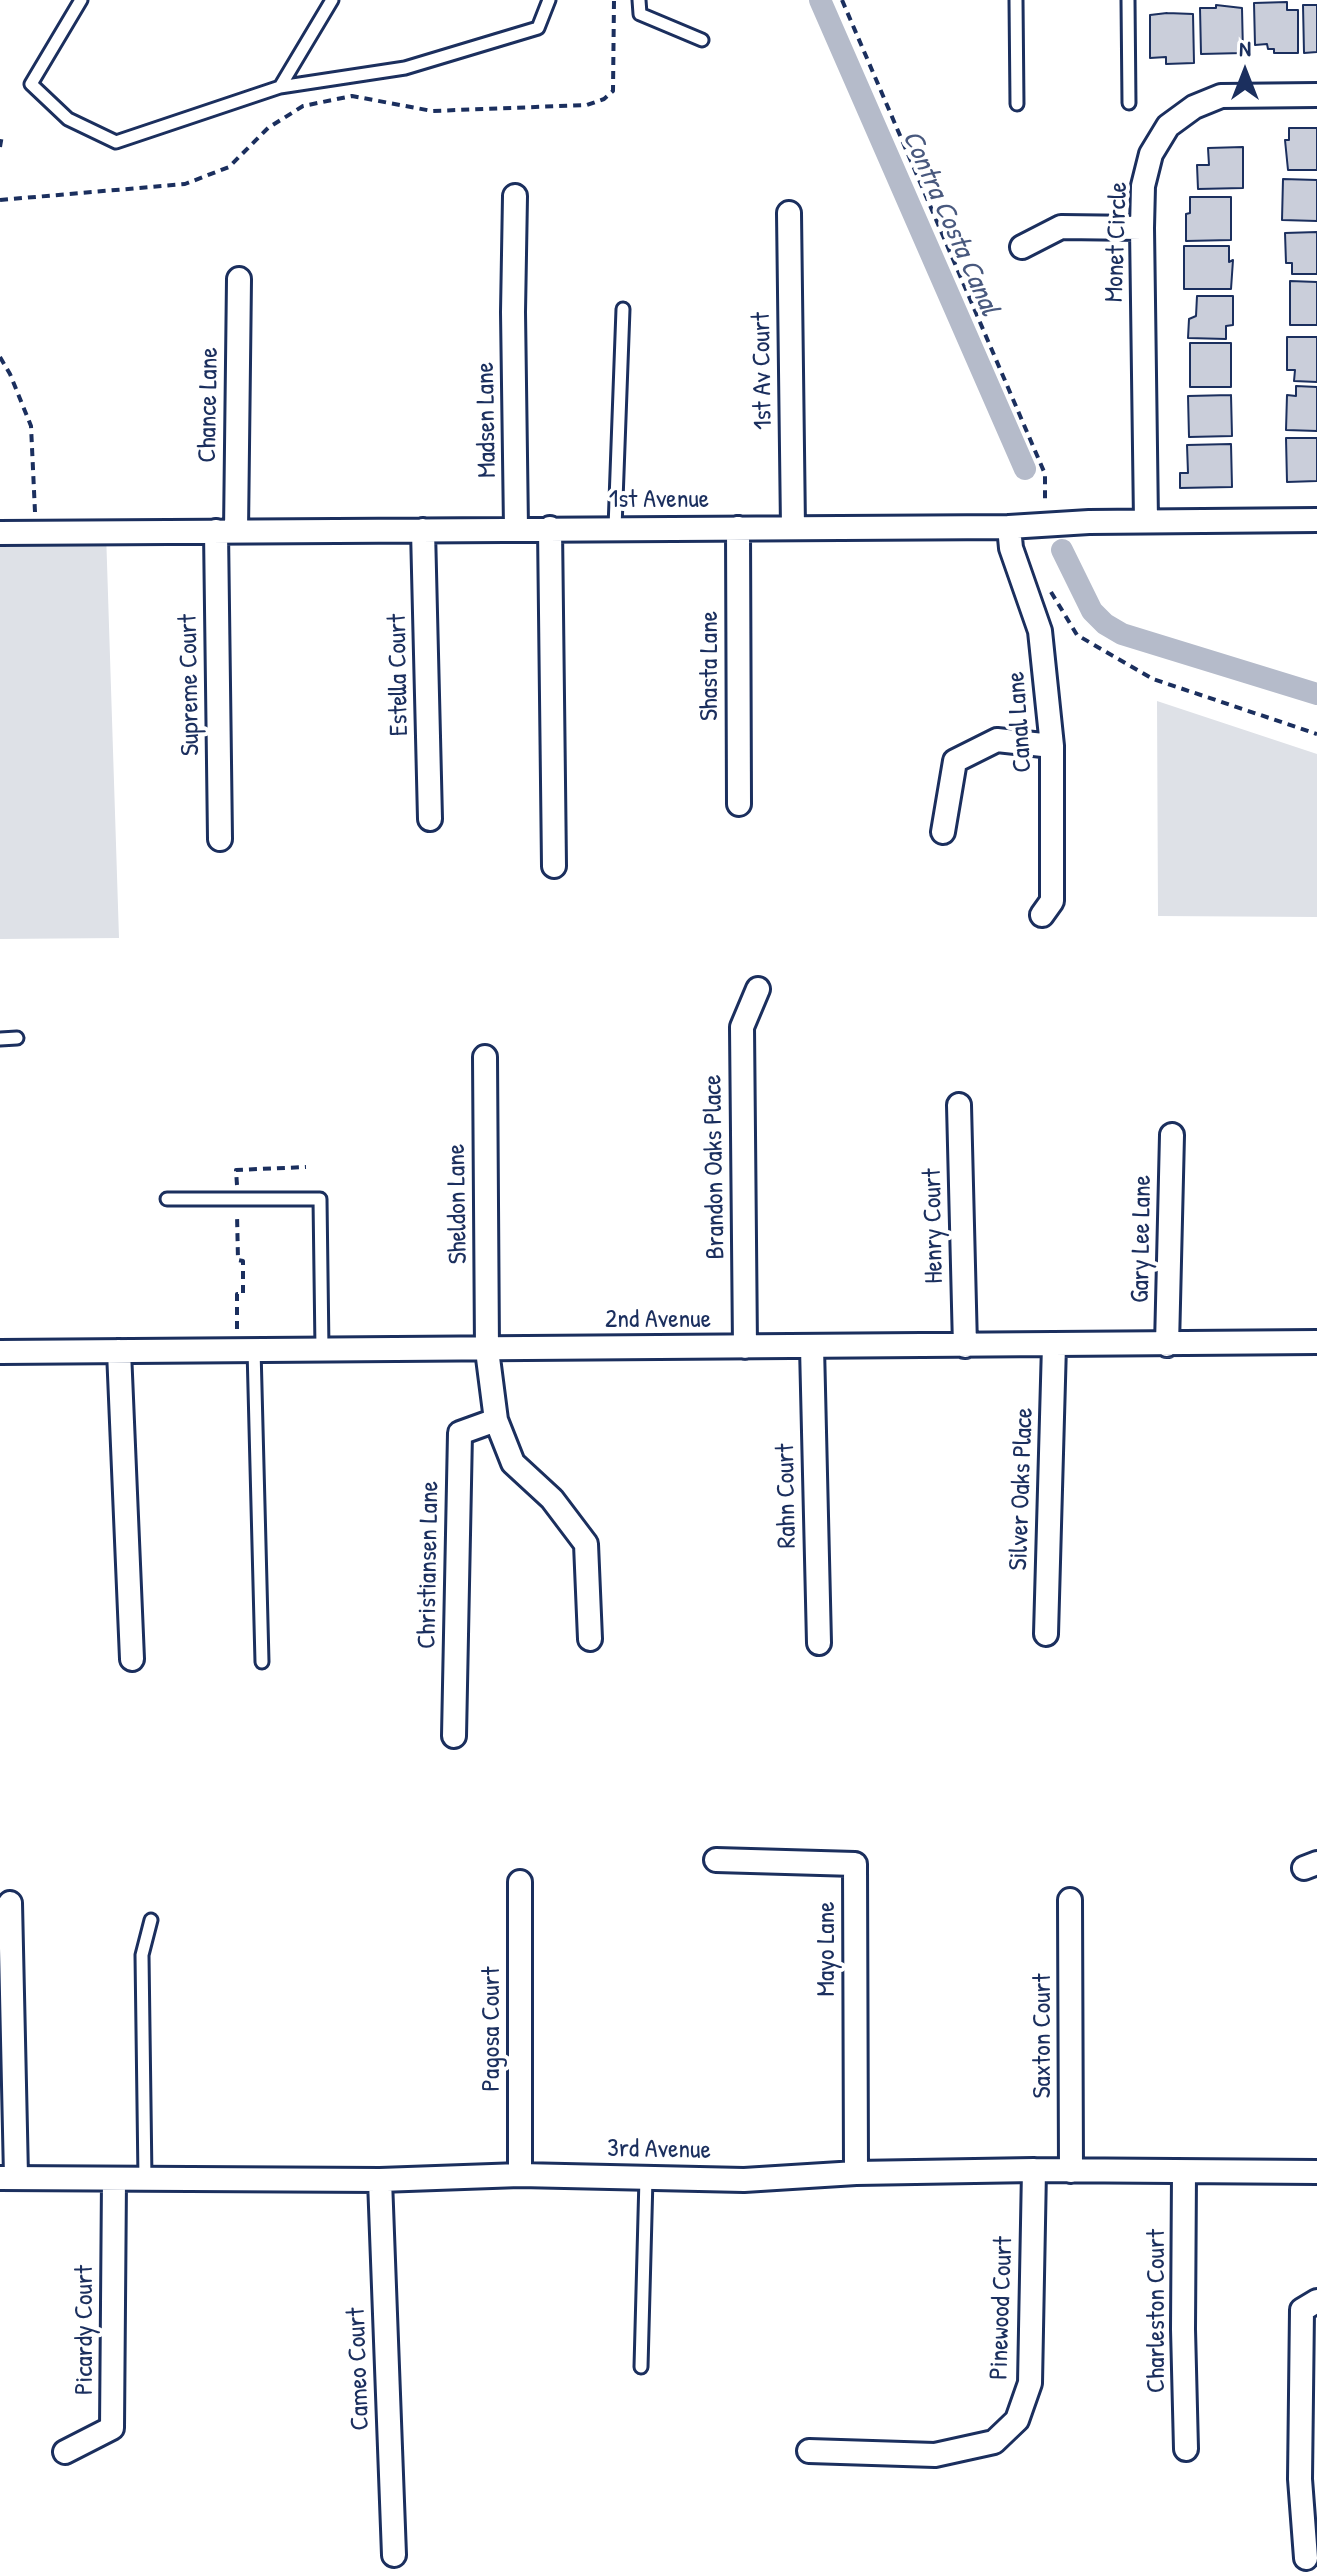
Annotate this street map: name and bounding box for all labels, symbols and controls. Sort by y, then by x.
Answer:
north arrow [1205,32,1285,112]
text: N [1239,33,1251,63]
water label: Contra Costa Canal [894,125,1006,321]
street label: Monet Circle [1099,181,1135,303]
street label: 1st Av Court [746,312,780,430]
street label: Chance Lane [192,347,226,463]
street label: Madsen Lane [470,362,504,478]
street label: 1st Avenue [609,484,709,516]
street label: Shasta Lane [694,611,726,721]
street label: Supreme Court [173,614,207,756]
street label: Estella Court [382,614,416,736]
street label: Canal Lane [1001,670,1039,774]
street label: Brandon Oaks Place [698,1074,732,1260]
street label: Sheldon Lane [441,1144,475,1264]
street label: Henry Court [917,1168,951,1284]
street label: Gary Lee Lane [1125,1175,1159,1303]
street label: 2nd Avenue [605,1304,711,1336]
street label: Silver Oaks Place [1004,1407,1040,1571]
street label: Rahn Court [770,1443,804,1549]
street label: Christiansen Lane [412,1481,446,1649]
street label: Mayo Lane [811,1901,843,1997]
street label: Pagosa Court [476,1966,508,2092]
street label: Saxton Court [1027,1973,1059,2099]
street label: 3rd Avenue [607,2133,711,2167]
street label: Charleston Court [1141,2229,1173,2393]
street label: Pinewood Court [984,2236,1020,2380]
street label: Picardy Court [69,2265,101,2395]
street label: Cameo Court [341,2307,377,2431]

